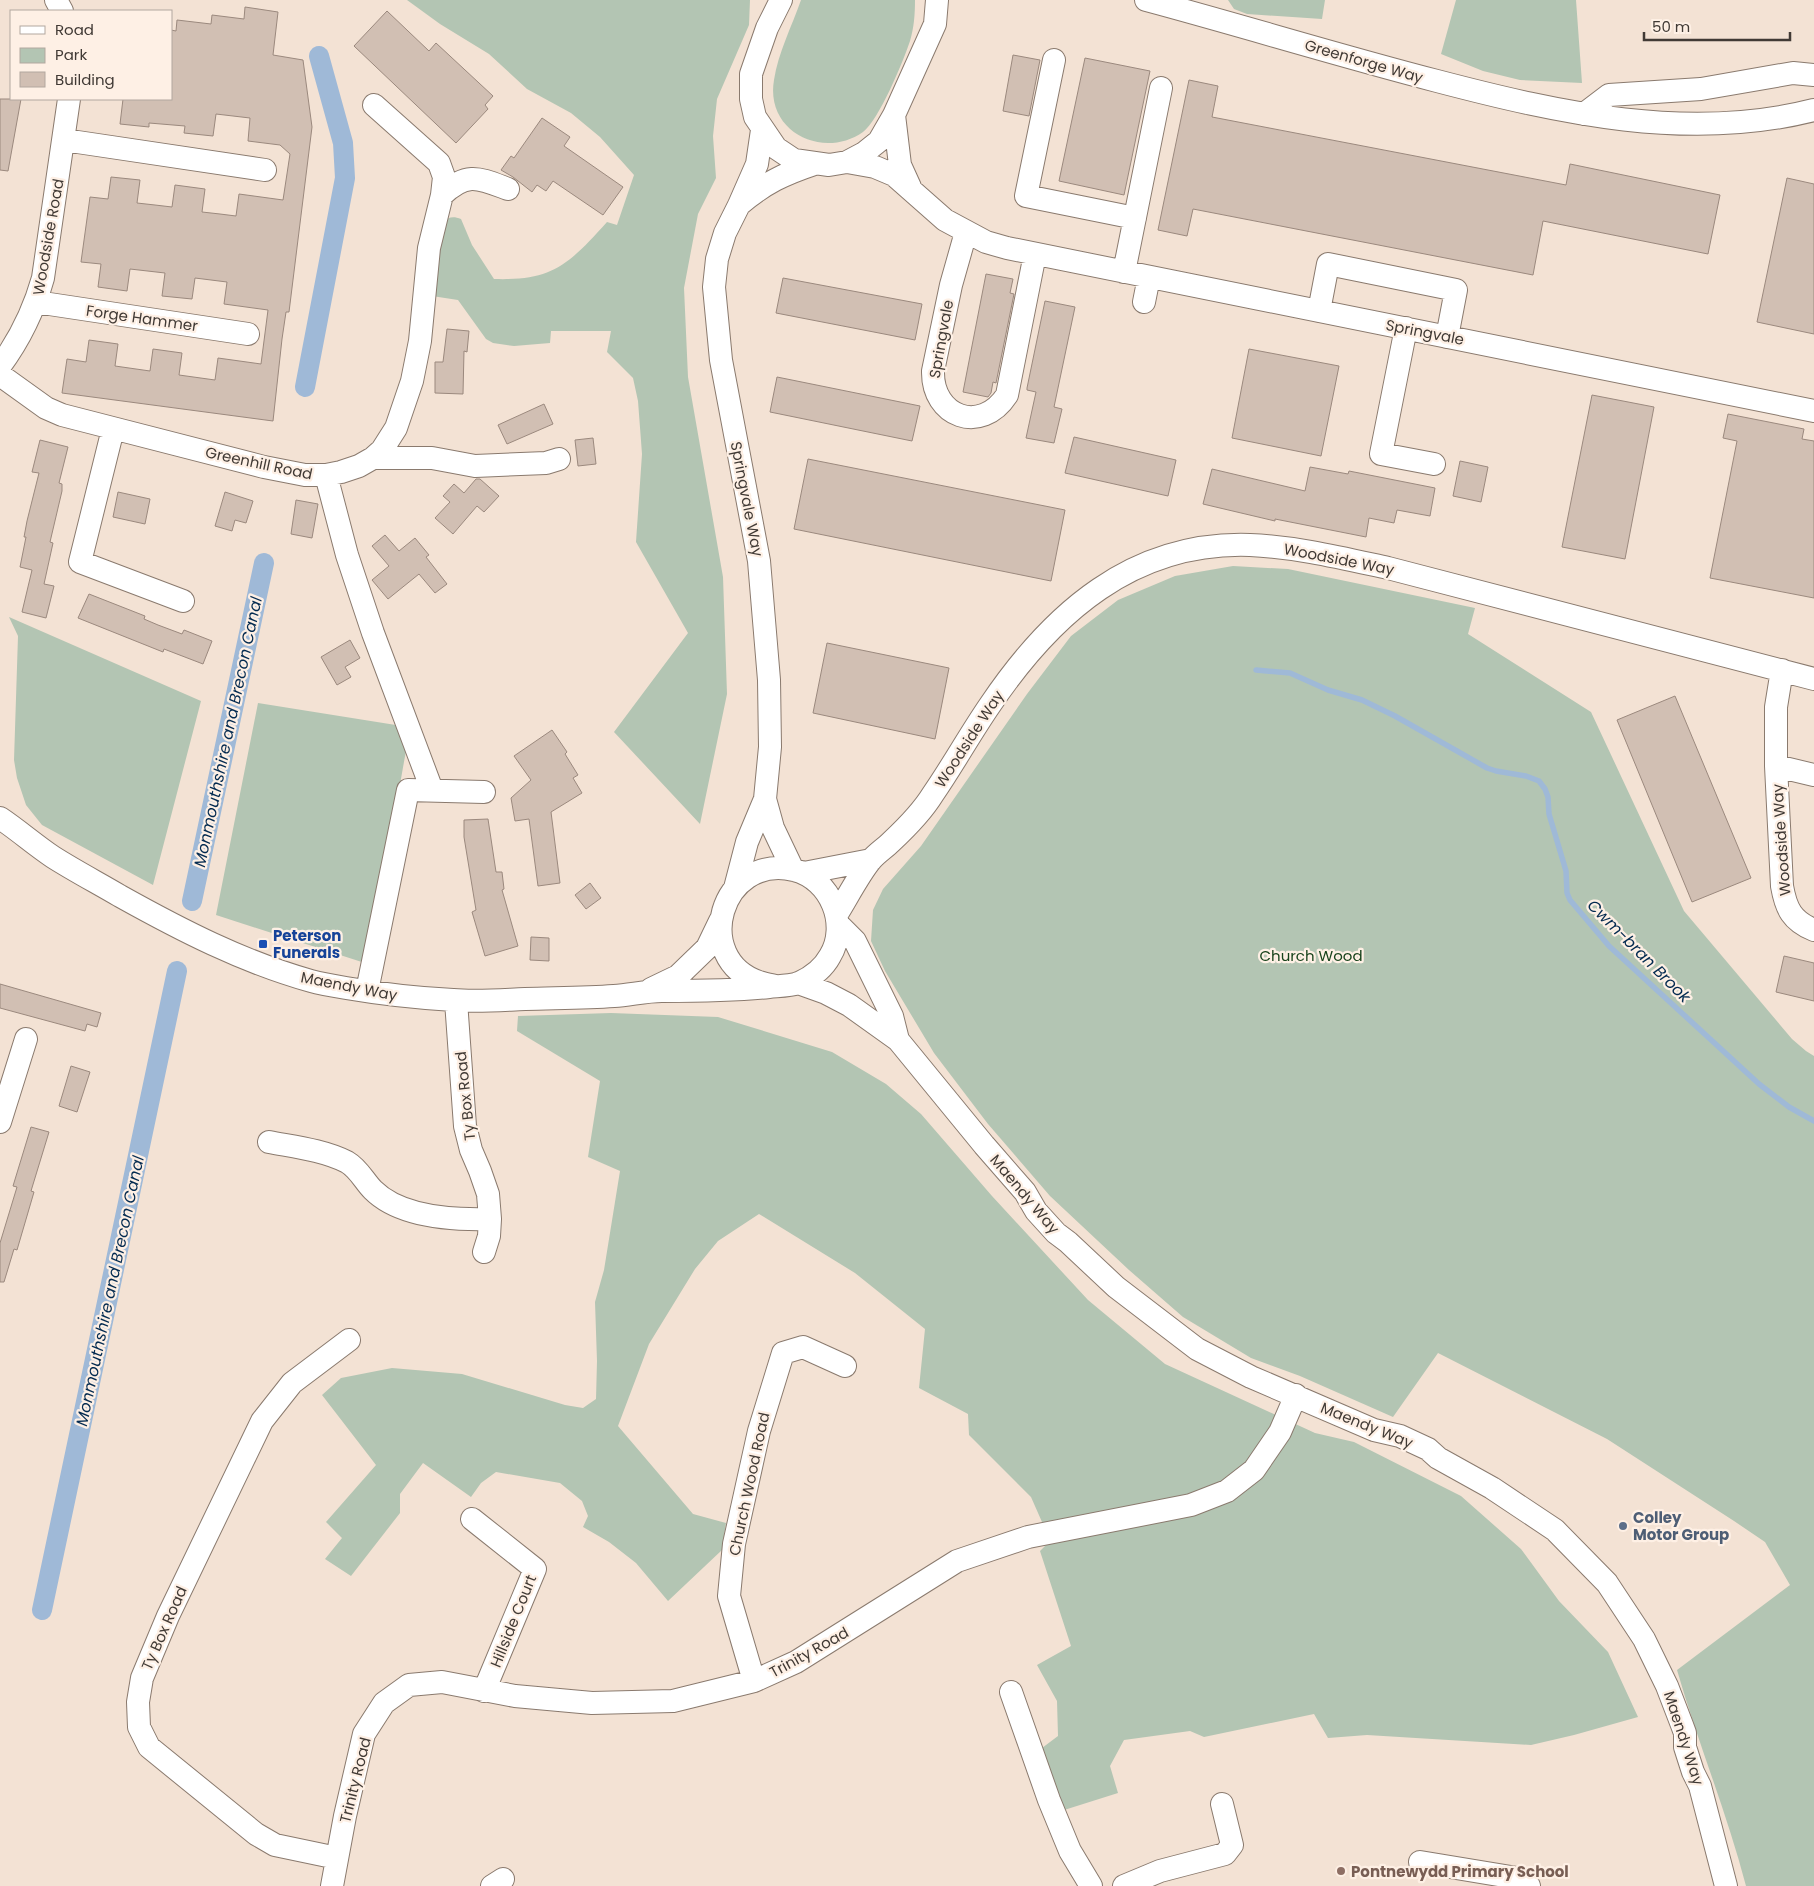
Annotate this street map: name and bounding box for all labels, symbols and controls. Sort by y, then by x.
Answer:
legend [10,10,172,100]
scale bar [1644,10,1790,42]
text: 50 m [1652,16,1690,37]
text: Road [55,19,94,40]
street label: Greenforge Way [1302,34,1426,88]
text: Park [55,44,87,65]
text: Building [55,69,115,90]
street label: Woodside Road [27,177,69,297]
street label: Springvale [924,298,958,380]
street label: Forge Hammer [85,300,200,336]
street label: Springvale [1384,314,1466,350]
street label: Springvale Way [726,440,769,559]
street label: Greenhill Road [203,441,315,485]
street label: Woodside Way [1282,538,1397,580]
water label: Monmouthshire and Brecon Canal [188,595,268,869]
street label: Woodside Way [930,686,1009,792]
street label: Woodside Way [1767,783,1795,897]
water label: Cwm-bran Brook [1582,894,1696,1008]
place label: Peterson Funerals [273,925,341,963]
marker: Peterson Funerals [257,938,269,950]
park label: Church Wood [1259,945,1363,966]
street label: Maendy Way [299,966,400,1006]
street label: Ty Box Road [450,1050,480,1142]
street label: Maendy Way [986,1150,1065,1239]
water label: Monmouthshire and Brecon Canal [70,1154,150,1428]
street label: Maendy Way [1318,1397,1417,1453]
street label: Church Wood Road [724,1410,774,1558]
place label: Colley Motor Group [1633,1507,1729,1545]
marker: Colley Motor Group [1617,1520,1629,1532]
street label: Hillside Court [485,1572,541,1670]
street label: Ty Box Road [136,1583,192,1673]
street label: Trinity Road [766,1622,852,1682]
street label: Maendy Way [1659,1688,1709,1788]
street label: Trinity Road [334,1735,376,1825]
place label: Pontnewydd Primary School [1351,1861,1569,1882]
marker: Pontnewydd Primary School [1335,1865,1347,1877]

